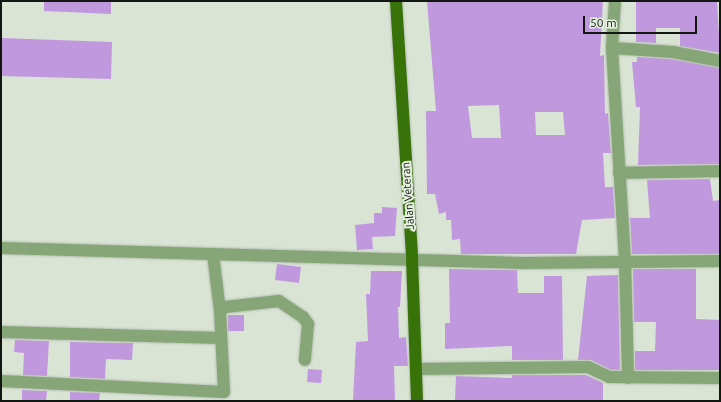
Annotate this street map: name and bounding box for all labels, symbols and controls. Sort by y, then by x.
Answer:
scale bar [585,8,699,34]
text: 50 m [590,16,617,29]
street label: Jalan Veteran [399,162,417,230]

